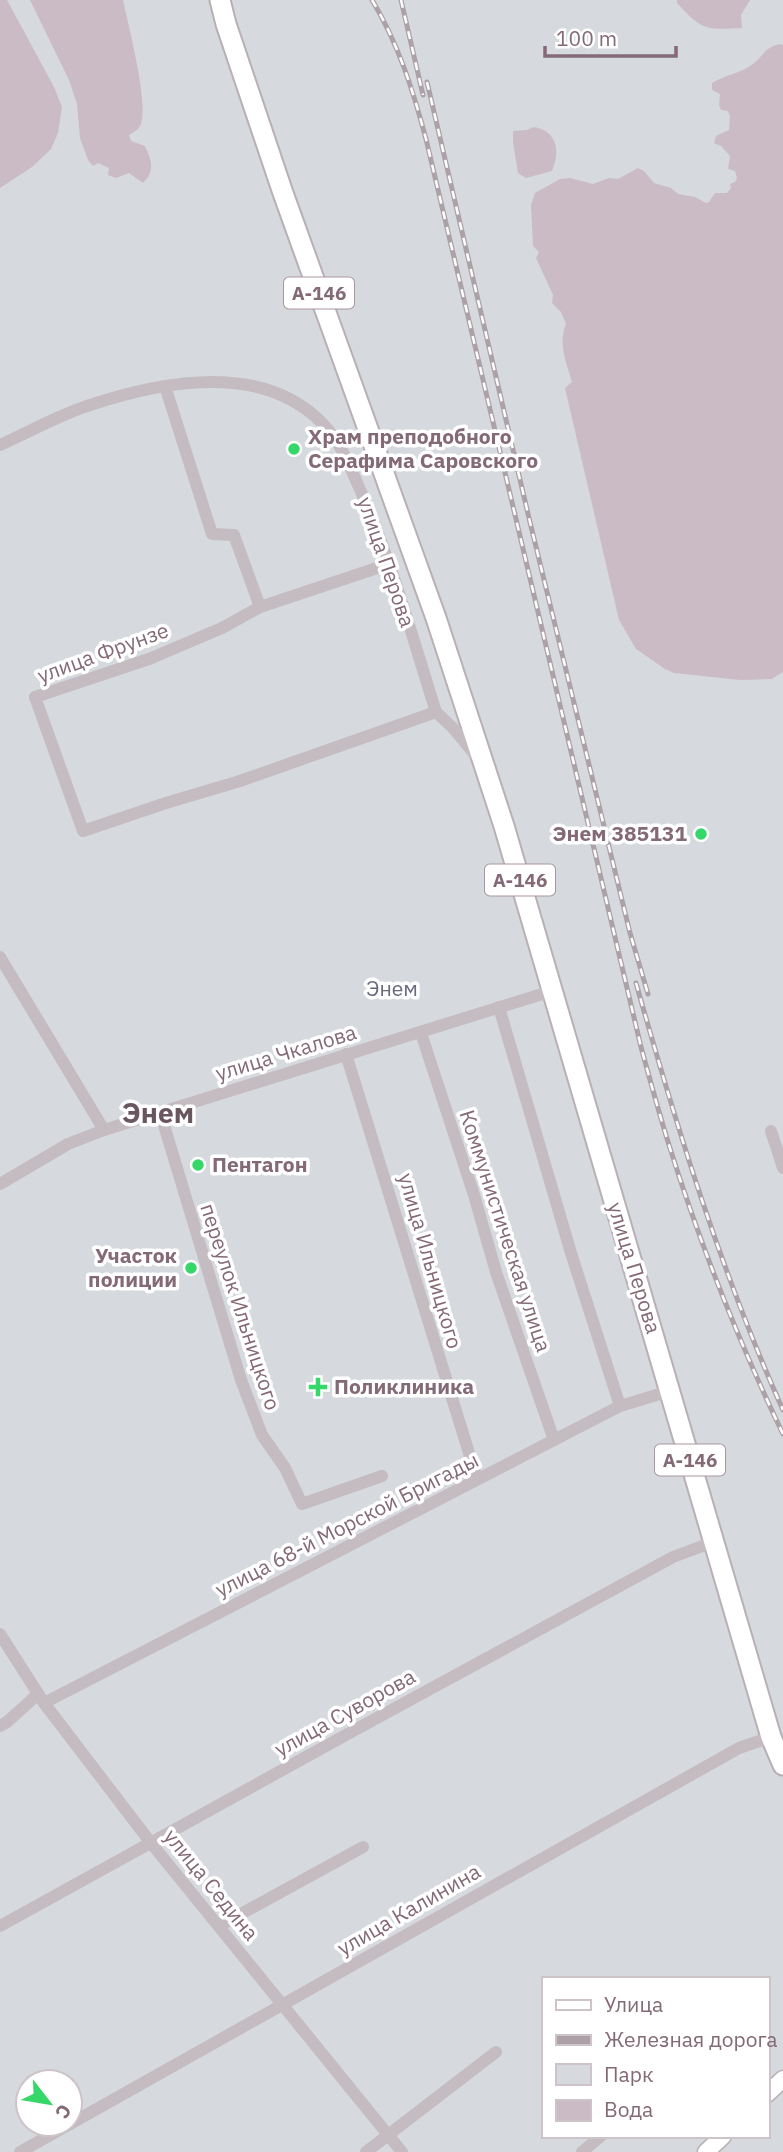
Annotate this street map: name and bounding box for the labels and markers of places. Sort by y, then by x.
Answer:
place label: Храм преподобного Серафима Саровского [308,422,538,474]
marker: Храм преподобного Серафима Саровского [286,441,302,457]
place label: Энем 385131 [552,819,687,847]
marker: Энем 385131 [693,826,709,842]
place label: Пентагон [212,1150,308,1178]
marker: Пентагон [190,1157,206,1173]
place label: Участок полиции [88,1241,177,1293]
marker: Участок полиции [183,1260,199,1276]
place label: Поликлиника [334,1372,474,1400]
marker: Поликлиника [308,1377,328,1397]

